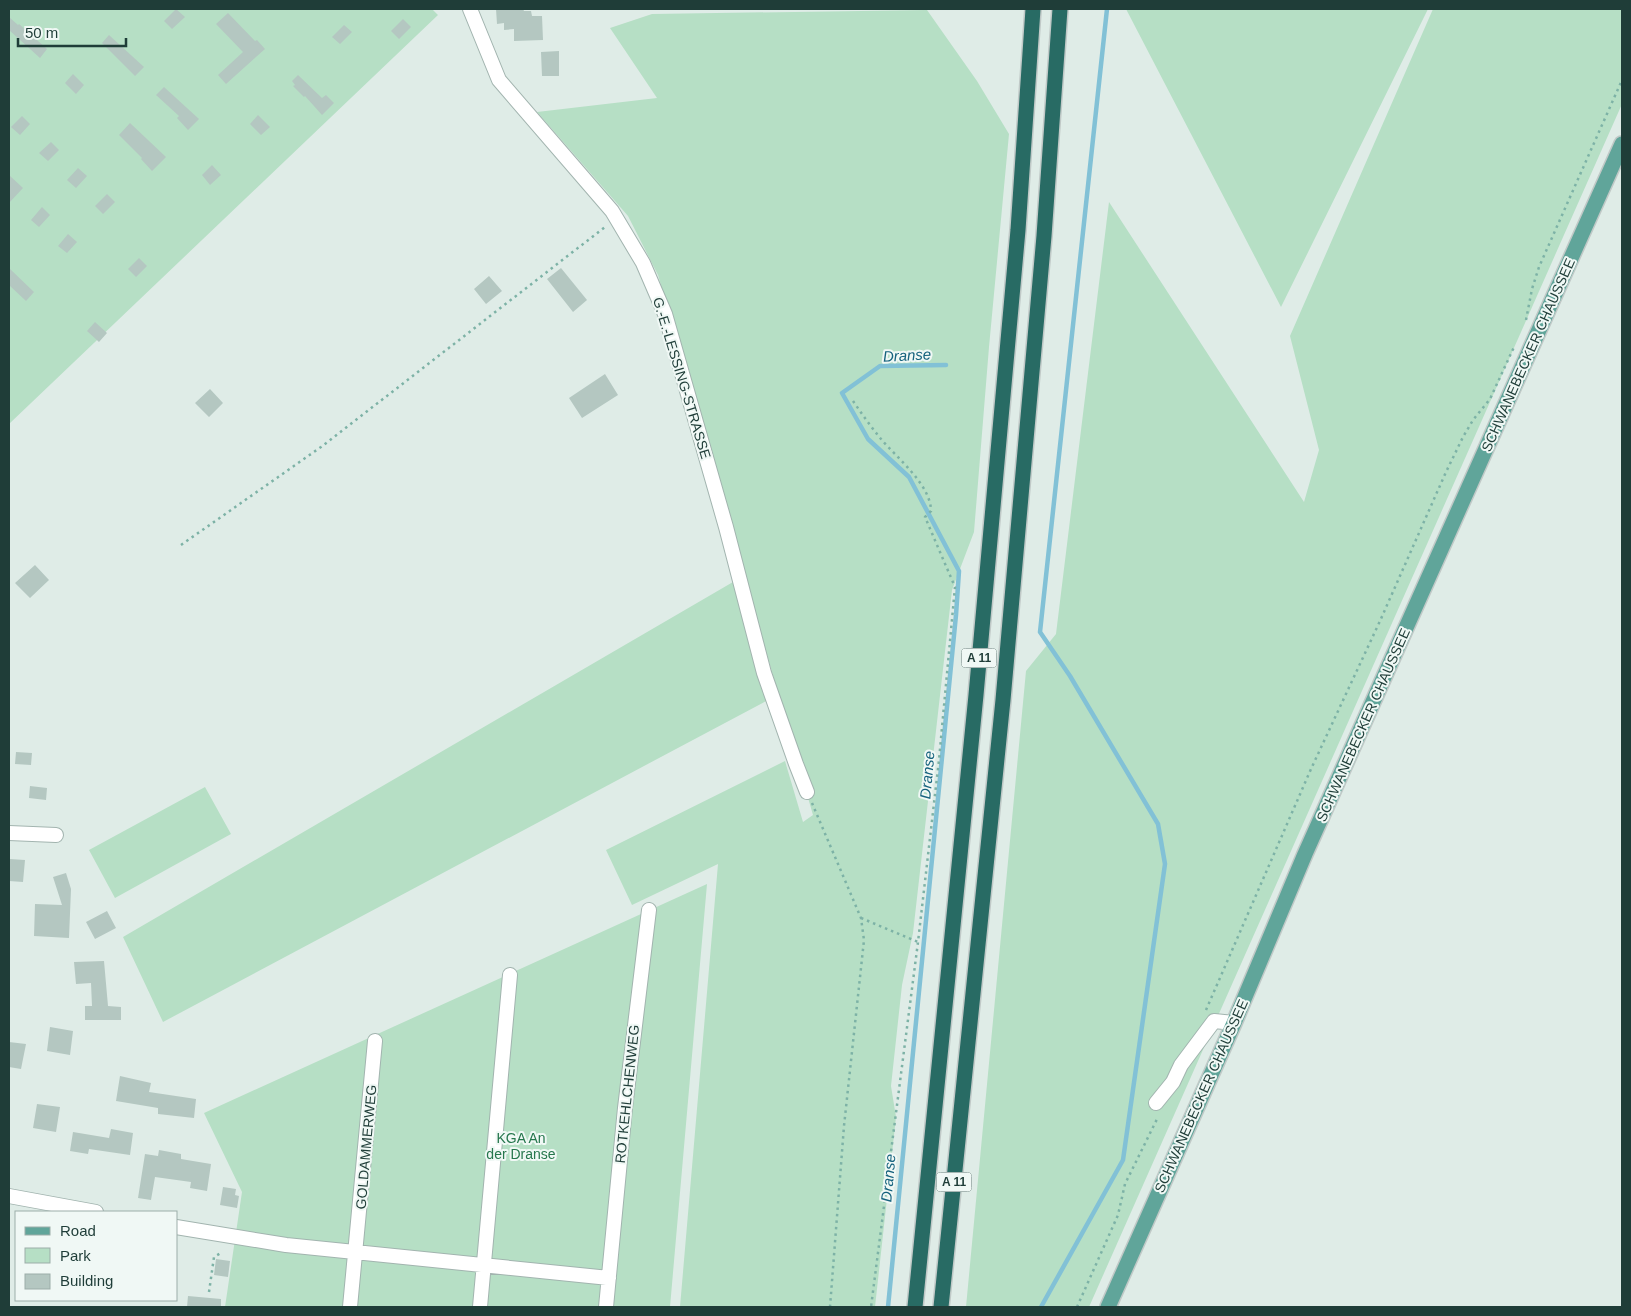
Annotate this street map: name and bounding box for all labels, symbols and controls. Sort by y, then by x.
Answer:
scale bar [18,15,125,47]
text: 50 m [25,24,58,41]
street label: SCHWANEBECKER CHAUSSEE [1478,256,1578,454]
street label: G.-E.-LESSING-STRASSE [650,295,714,461]
water label: Dranse [882,345,932,365]
street label: SCHWANEBECKER CHAUSSEE [1313,626,1413,824]
road number: A 11 [962,648,996,668]
water label: Dranse [916,750,938,800]
street label: SCHWANEBECKER CHAUSSEE [1151,997,1251,1195]
street label: ROTKEHLCHENWEG [612,1024,642,1164]
street label: GOLDAMMERWEG [353,1084,379,1210]
park label: KGA An der Dranse [486,1130,556,1162]
water label: Dranse [877,1153,899,1203]
road number: A 11 [936,1172,972,1192]
legend [15,1211,178,1301]
text: Road [60,1222,96,1239]
text: Park [60,1247,91,1264]
text: Building [60,1272,113,1289]

